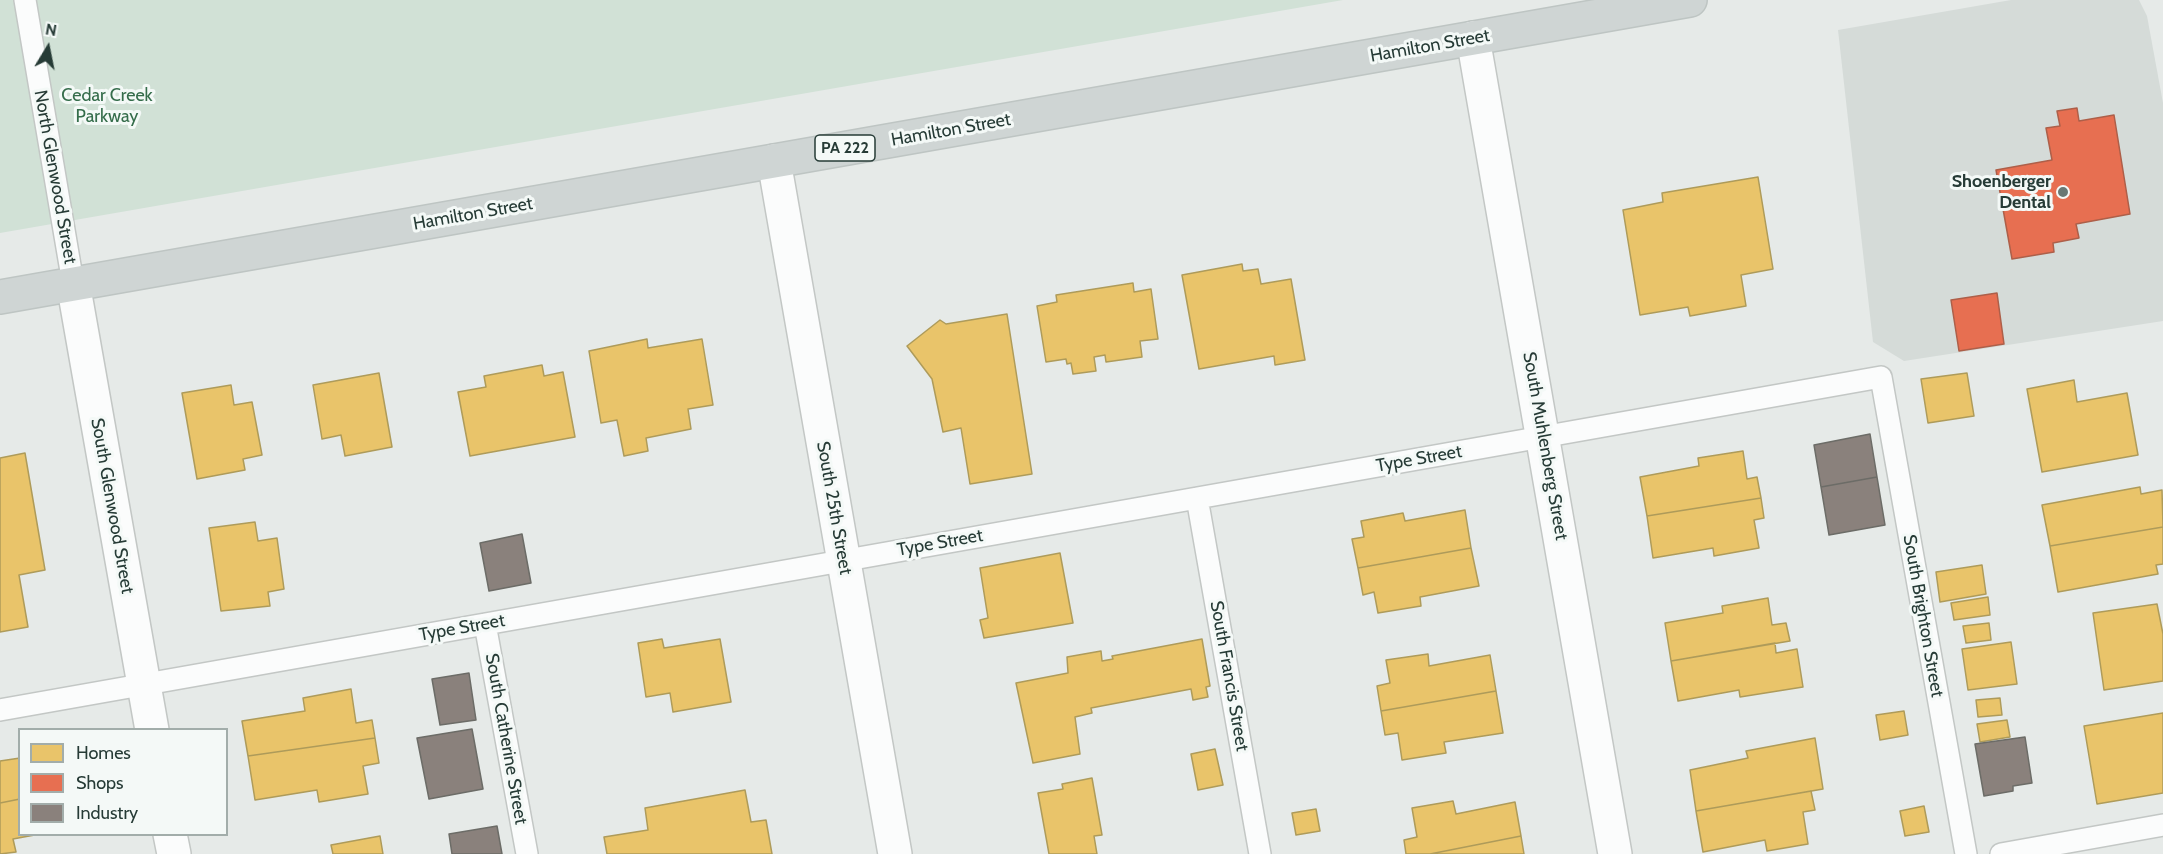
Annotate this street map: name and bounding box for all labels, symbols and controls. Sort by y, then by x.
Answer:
north arrow [18,18,78,78]
text: N [44,19,58,40]
street label: Hamilton Street [1368,25,1492,67]
park label: Cedar Creek Parkway [61,85,153,128]
street label: North Glenwood Street [29,88,81,266]
street label: Hamilton Street [889,109,1013,151]
road number: PA 222 [815,135,875,161]
place label: Shoenberger Dental [1952,171,2051,213]
marker: Shoenberger Dental [2056,185,2070,199]
street label: Hamilton Street [411,193,535,235]
street label: South Muhlenberg Street [1518,350,1572,542]
street label: South Glenwood Street [86,416,138,596]
street label: South 25th Street [812,440,856,576]
street label: Type Street [1374,441,1464,477]
street label: Type Street [895,525,985,561]
street label: South Brighton Street [1898,533,1948,699]
street label: South Francis Street [1205,599,1253,753]
street label: Type Street [417,610,507,646]
street label: South Catherine Street [480,652,532,826]
legend [18,728,228,836]
text: Homes [76,742,131,764]
text: Shops [76,772,124,794]
text: Industry [76,802,138,824]

